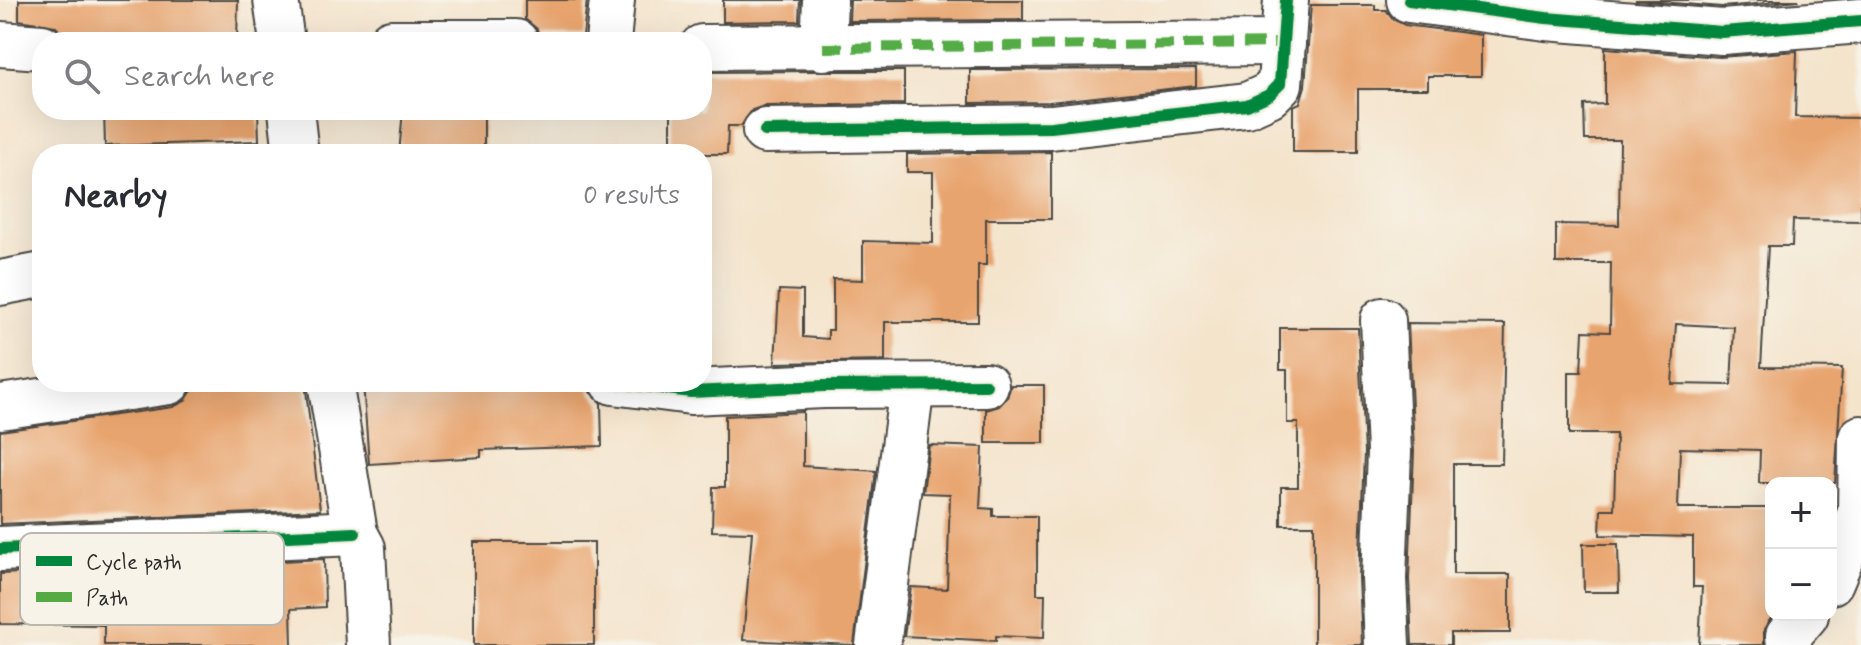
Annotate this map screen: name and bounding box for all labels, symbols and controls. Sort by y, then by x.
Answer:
search box [32,32,712,120]
icon: search [60,54,104,98]
text: Search here [124,57,275,96]
text: Nearby [64,174,168,219]
text: 0 results [583,179,680,213]
map controls [1765,477,1837,621]
button: + [1765,477,1837,549]
legend [20,533,284,625]
text: Cycle path [86,549,182,577]
button: − [1765,549,1837,621]
text: Path [86,585,128,613]

